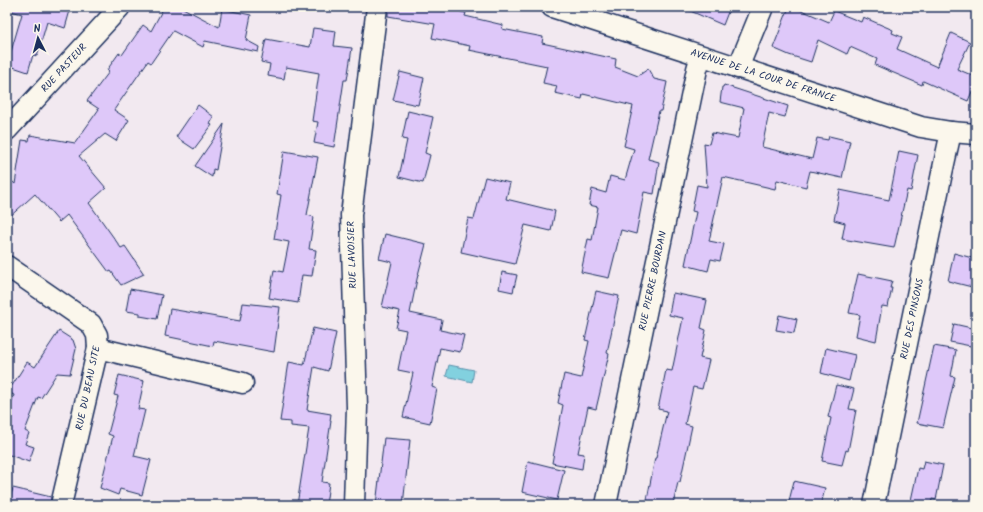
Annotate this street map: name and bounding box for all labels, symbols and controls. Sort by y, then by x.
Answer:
north arrow [18,18,58,58]
text: N [33,20,42,38]
street label: RUE PASTEUR [37,40,91,96]
street label: AVENUE DE LA COUR DE FRANCE [688,45,839,107]
street label: RUE LAVOISIER [343,221,361,289]
street label: RUE PIERRE BOURDAN [635,229,671,332]
street label: RUE DES PINSONS [896,276,928,361]
street label: RUE DU BEAU SITE [71,343,105,432]

